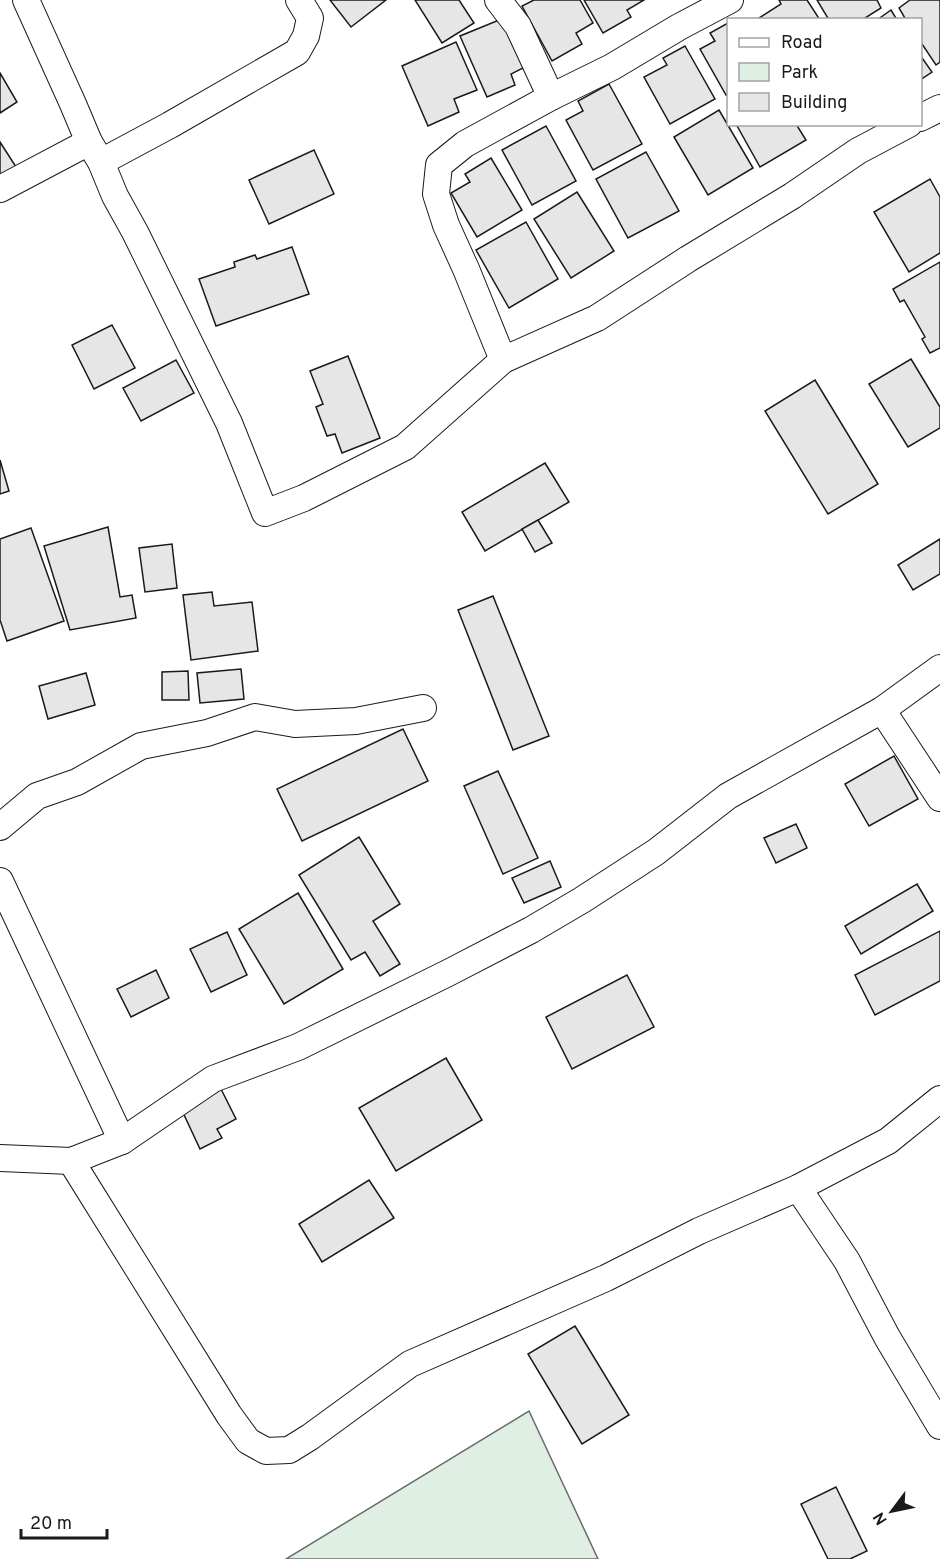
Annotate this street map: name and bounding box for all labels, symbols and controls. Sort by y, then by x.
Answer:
legend [727,18,922,126]
text: Road [781,32,823,55]
text: Park [781,62,818,85]
text: Building [781,92,847,115]
north arrow [862,1481,922,1541]
scale bar [21,1502,106,1540]
text: N [869,1508,893,1528]
text: 20 m [30,1513,72,1536]

